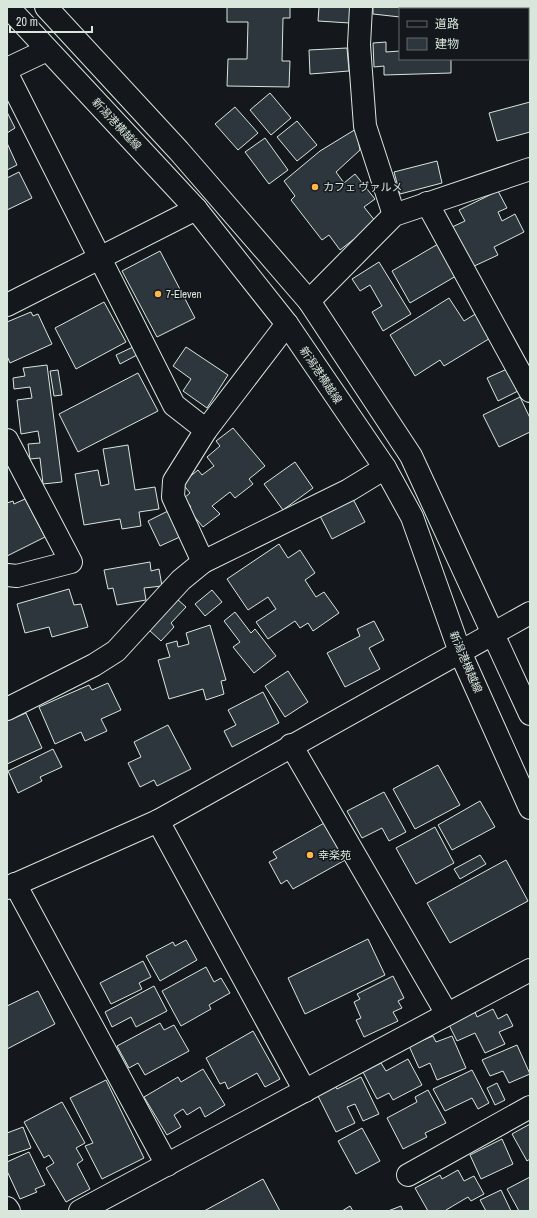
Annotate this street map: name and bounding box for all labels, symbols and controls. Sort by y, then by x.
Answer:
scale bar [10,8,92,34]
legend [399,8,529,60]
text: 20 m [16,14,38,30]
text: 道路 [435,16,459,32]
text: 建物 [435,36,459,52]
street label: 新潟港横越線 [89,95,145,153]
place label: カフェ ヴァルメ [323,180,403,194]
marker: カフェ ヴァルメ [310,182,320,192]
place label: 7-Eleven [166,287,202,301]
marker: 7-Eleven [153,289,163,299]
street label: 新潟港横越線 [297,344,345,406]
street label: 新潟港横越線 [447,629,485,695]
place label: 幸楽苑 [318,848,351,862]
marker: 幸楽苑 [305,850,315,860]

